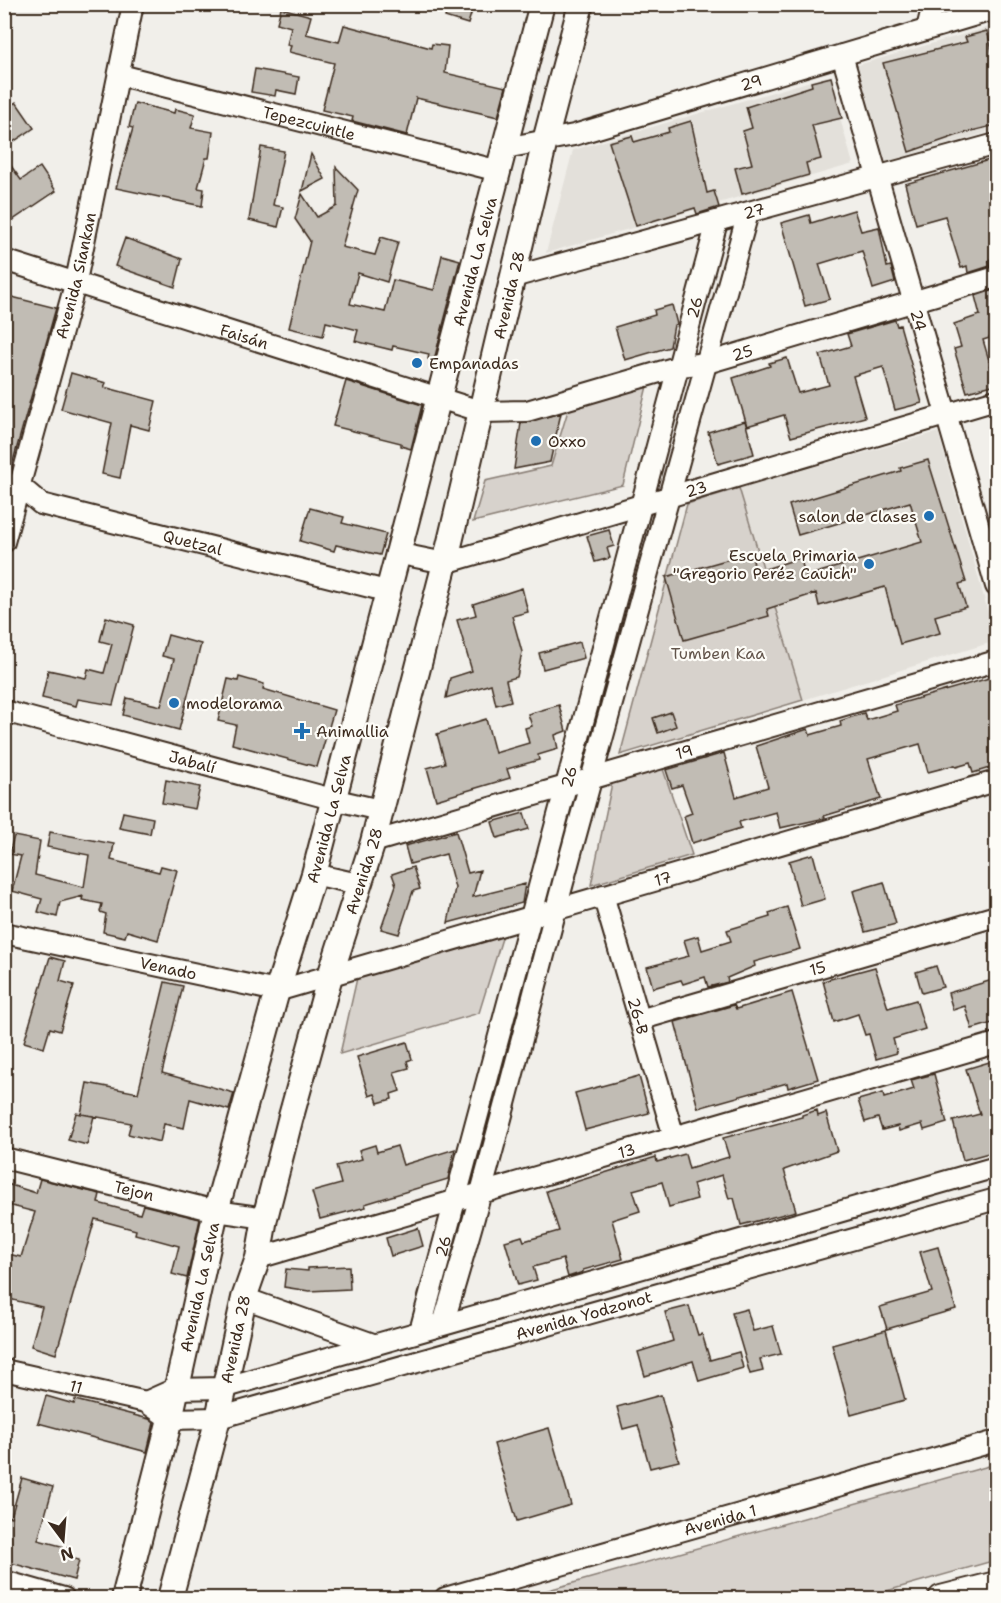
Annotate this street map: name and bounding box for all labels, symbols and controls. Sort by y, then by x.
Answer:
street label: 29 [738,69,765,96]
street label: Tepezcuintle [260,102,358,145]
street label: Avenida La Selva [448,195,502,328]
street label: 27 [741,198,767,224]
street label: Avenida Siankan [51,210,101,341]
street label: Avenida 28 [488,249,530,341]
street label: 26 [682,294,708,320]
street label: 24 [905,307,931,333]
street label: Faisán [217,319,271,354]
street label: 25 [730,340,755,366]
place label: Empanadas [429,353,519,374]
marker: Empanadas [410,356,424,370]
place label: Oxxo [548,431,586,452]
marker: Oxxo [529,434,543,448]
street label: 23 [683,476,710,502]
place label: salon de clases [799,506,917,527]
marker: salon de clases [922,509,936,523]
street label: Quetzal [161,525,225,560]
place label: Escuela Primaria "Gregorio Peréz Cauich" [673,545,857,584]
marker: Escuela Primaria "Gregorio Peréz Cauich" [862,557,876,571]
park label: Tumben Kaa [671,643,765,664]
place label: modelorama [186,693,283,714]
marker: modelorama [167,696,181,710]
place label: Animallia [316,721,389,742]
marker: Animallia [293,722,311,740]
street label: 19 [673,740,695,765]
street label: Jabalí [166,746,218,778]
street label: Avenida La Selva [302,752,356,886]
street label: 26 [556,763,582,790]
street label: Avenida 28 [340,825,387,917]
street label: 17 [652,866,674,891]
street label: Venado [138,952,199,985]
street label: 15 [807,956,828,981]
street label: 26-B [623,995,653,1037]
street label: 13 [616,1139,638,1164]
street label: Tejon [112,1176,156,1206]
street label: Avenida La Selva [175,1220,224,1354]
street label: 26 [430,1233,456,1259]
street label: Avenida Yodzonot [513,1286,655,1345]
street label: Avenida 28 [216,1293,255,1385]
street label: 11 [68,1375,85,1398]
street label: Avenida 1 [681,1500,759,1540]
north arrow [33,1510,93,1570]
text: N [58,1542,76,1566]

